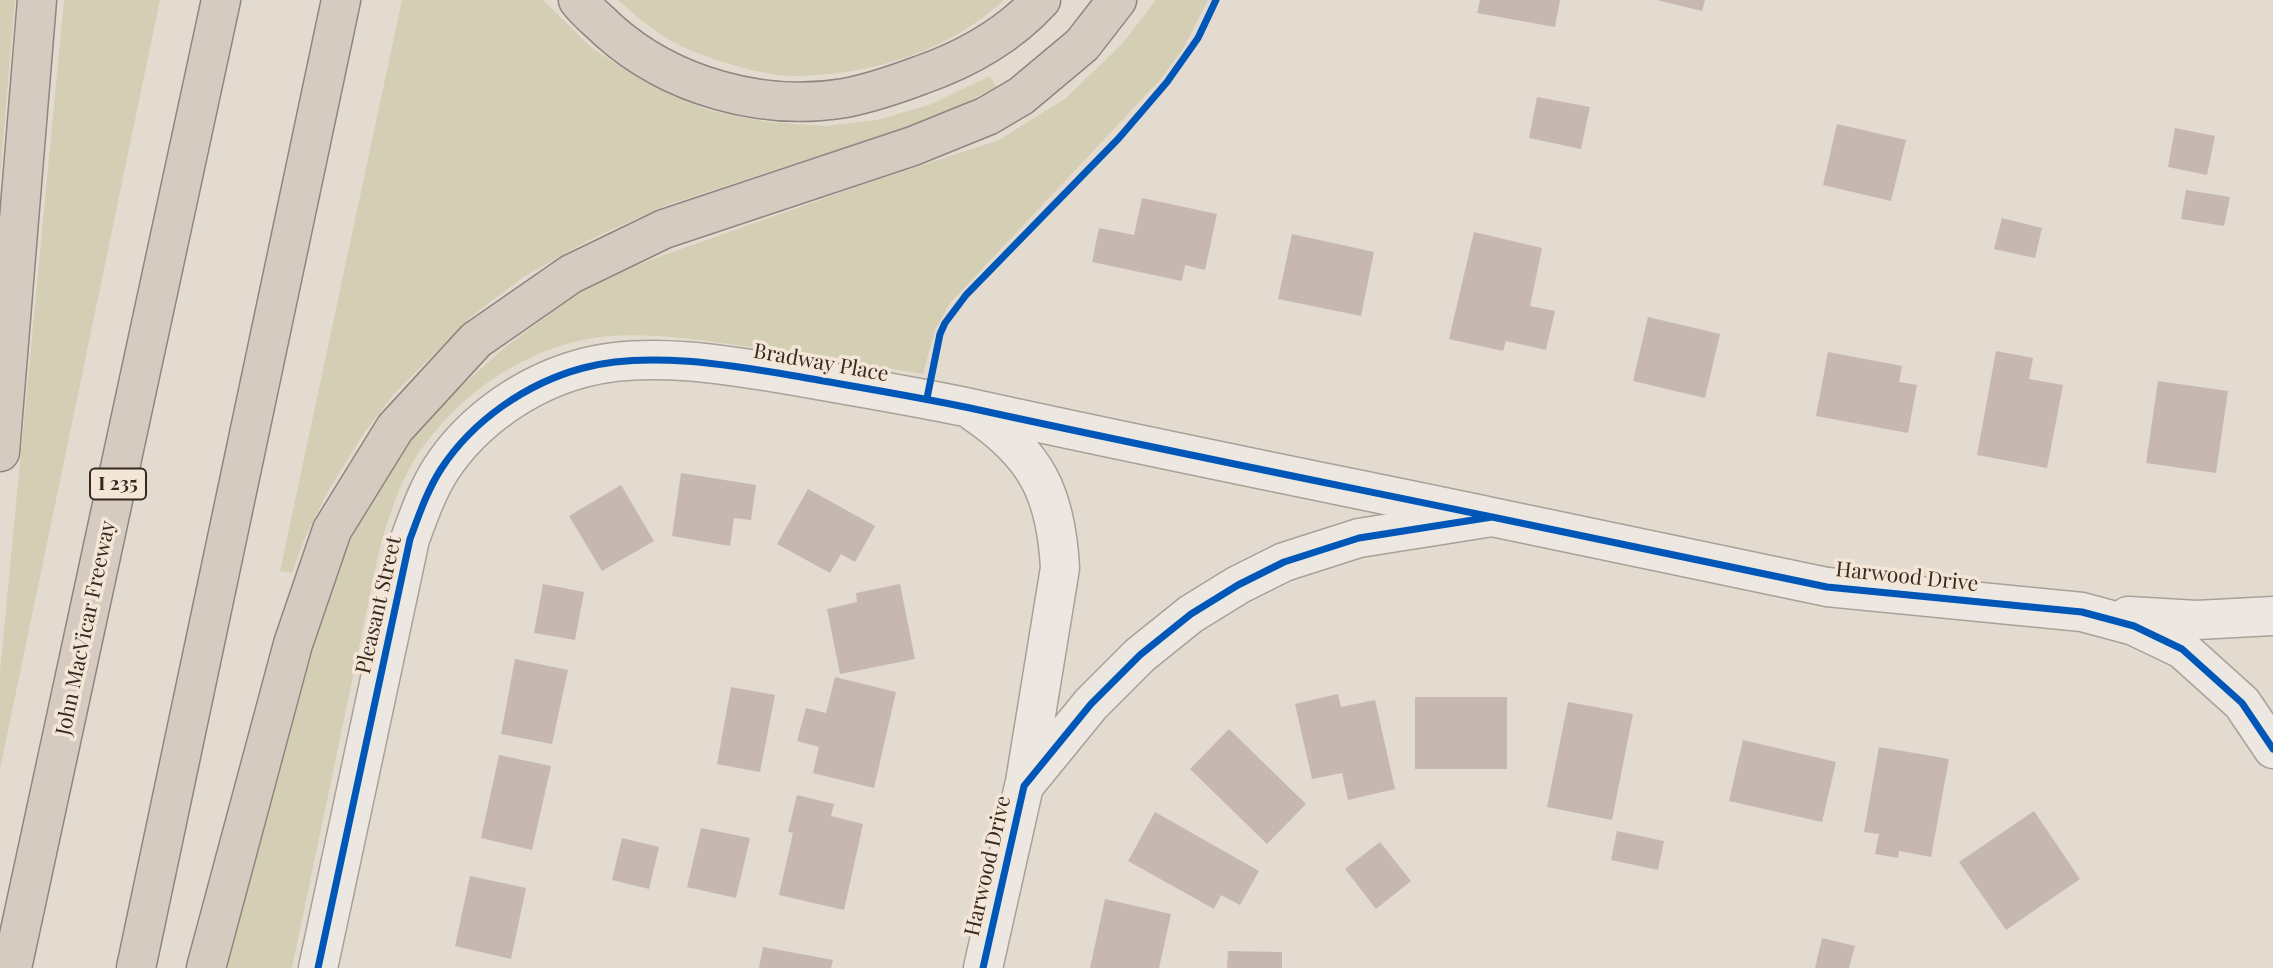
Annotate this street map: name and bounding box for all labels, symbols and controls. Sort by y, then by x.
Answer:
street label: Bradway Place [752,339,890,387]
road number: I 235 [90,468,146,499]
street label: John MacVicar Freeway [51,518,121,738]
street label: Pleasant Street [351,534,407,676]
street label: Harwood Drive [1834,557,1980,597]
street label: Harwood Drive [960,793,1016,939]

